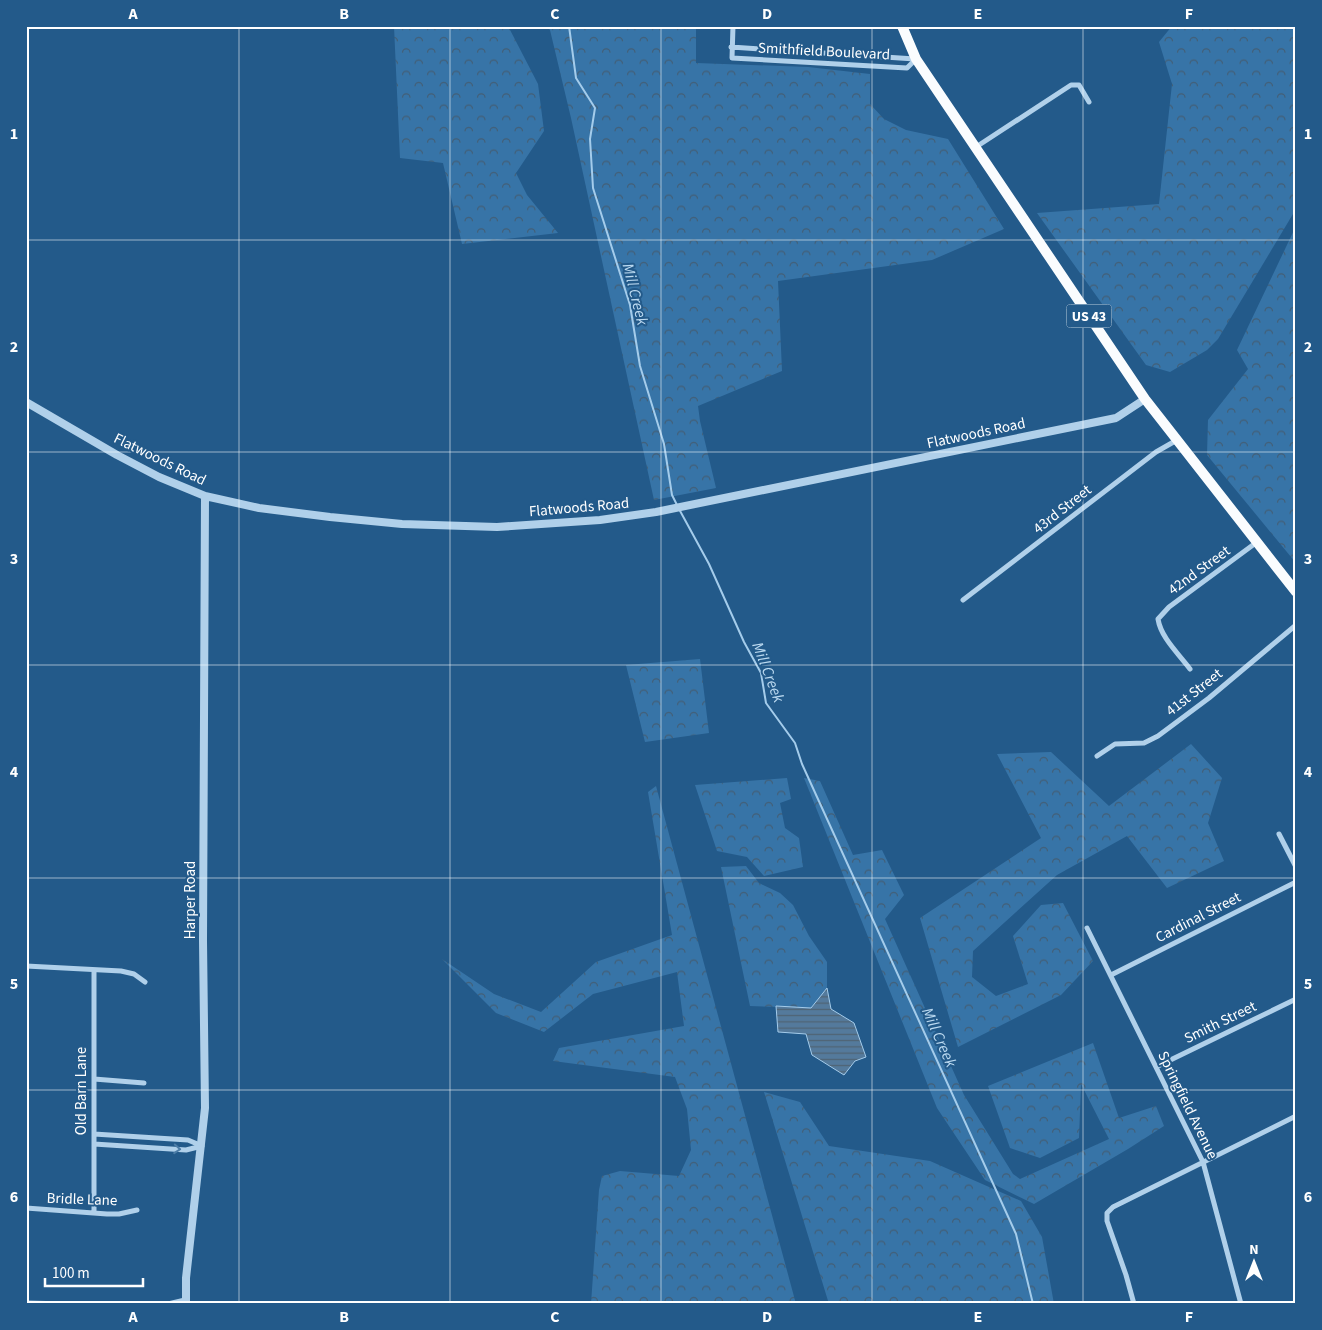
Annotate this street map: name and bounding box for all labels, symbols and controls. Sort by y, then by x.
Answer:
text: A [127,3,138,25]
text: B [339,3,349,25]
text: C [550,3,560,25]
text: D [762,3,772,25]
text: E [974,3,982,25]
text: F [1185,3,1193,25]
street label: Smithfield Boulevard [757,38,890,65]
text: 1 [10,123,18,145]
text: 1 [1304,123,1312,145]
water label: Mill Creek [617,261,653,328]
road number: US 43 [1066,304,1112,328]
text: 2 [10,336,18,358]
text: 2 [1304,336,1312,358]
street label: Flatwoods Road [925,413,1027,454]
street label: Flatwoods Road [110,428,210,491]
street label: 43rd Street [1029,480,1096,539]
street label: Flatwoods Road [528,493,630,522]
street label: 42nd Street [1164,541,1235,600]
text: 3 [10,548,18,570]
text: 3 [1304,548,1312,570]
water label: Mill Creek [746,639,790,706]
street label: 41st Street [1162,664,1227,721]
text: 4 [10,761,19,783]
text: 4 [1304,761,1313,783]
street label: Harper Road [180,861,201,939]
street label: Cardinal Street [1152,887,1245,948]
text: 5 [10,973,18,995]
text: 5 [1304,973,1312,995]
street label: Smith Street [1181,996,1260,1049]
water label: Mill Creek [916,1004,962,1071]
street label: Old Barn Lane [71,1047,92,1135]
street label: Springfield Avenue [1152,1048,1223,1163]
one-way arrow [174,1143,182,1154]
text: 6 [10,1186,18,1208]
text: 6 [1304,1186,1312,1208]
street label: Bridle Lane [46,1188,118,1211]
north arrow [1230,1238,1280,1288]
text: N [1249,1240,1259,1260]
scale bar [45,1255,142,1287]
text: 100 m [52,1263,90,1284]
text: A [127,1306,138,1328]
text: B [339,1306,349,1328]
text: C [550,1306,560,1328]
text: D [762,1306,772,1328]
text: E [974,1306,982,1328]
text: F [1185,1306,1193,1328]

